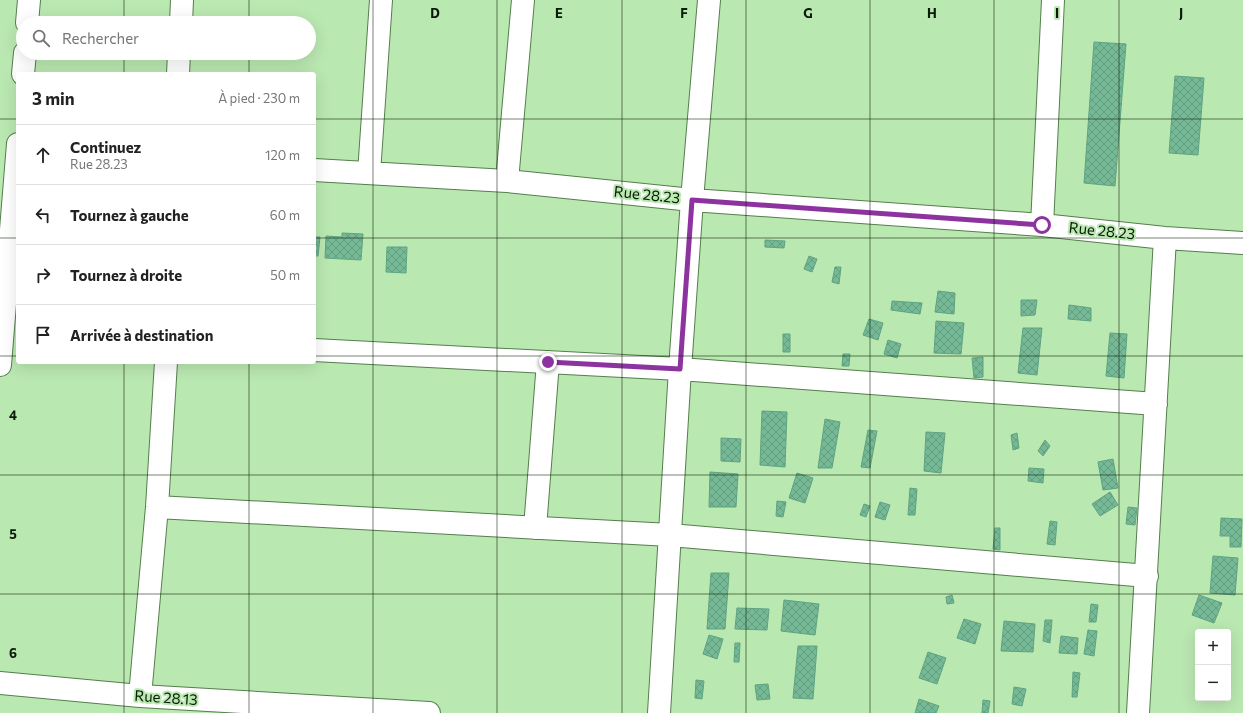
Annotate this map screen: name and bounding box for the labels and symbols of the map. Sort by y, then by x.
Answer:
text: D [430,5,440,21]
text: E [555,5,563,21]
text: F [680,5,688,21]
text: G [803,5,813,21]
text: H [927,5,937,21]
text: I [1055,5,1059,21]
text: J [1179,5,1183,21]
street label: Rue 28.23 [613,182,681,206]
route start [1033,216,1051,234]
street label: Rue 28.23 [1068,218,1136,242]
route end [539,353,557,371]
text: 4 [9,407,17,423]
text: 5 [9,526,17,542]
text: 6 [9,645,17,661]
street label: Rue 28.13 [134,686,198,708]

